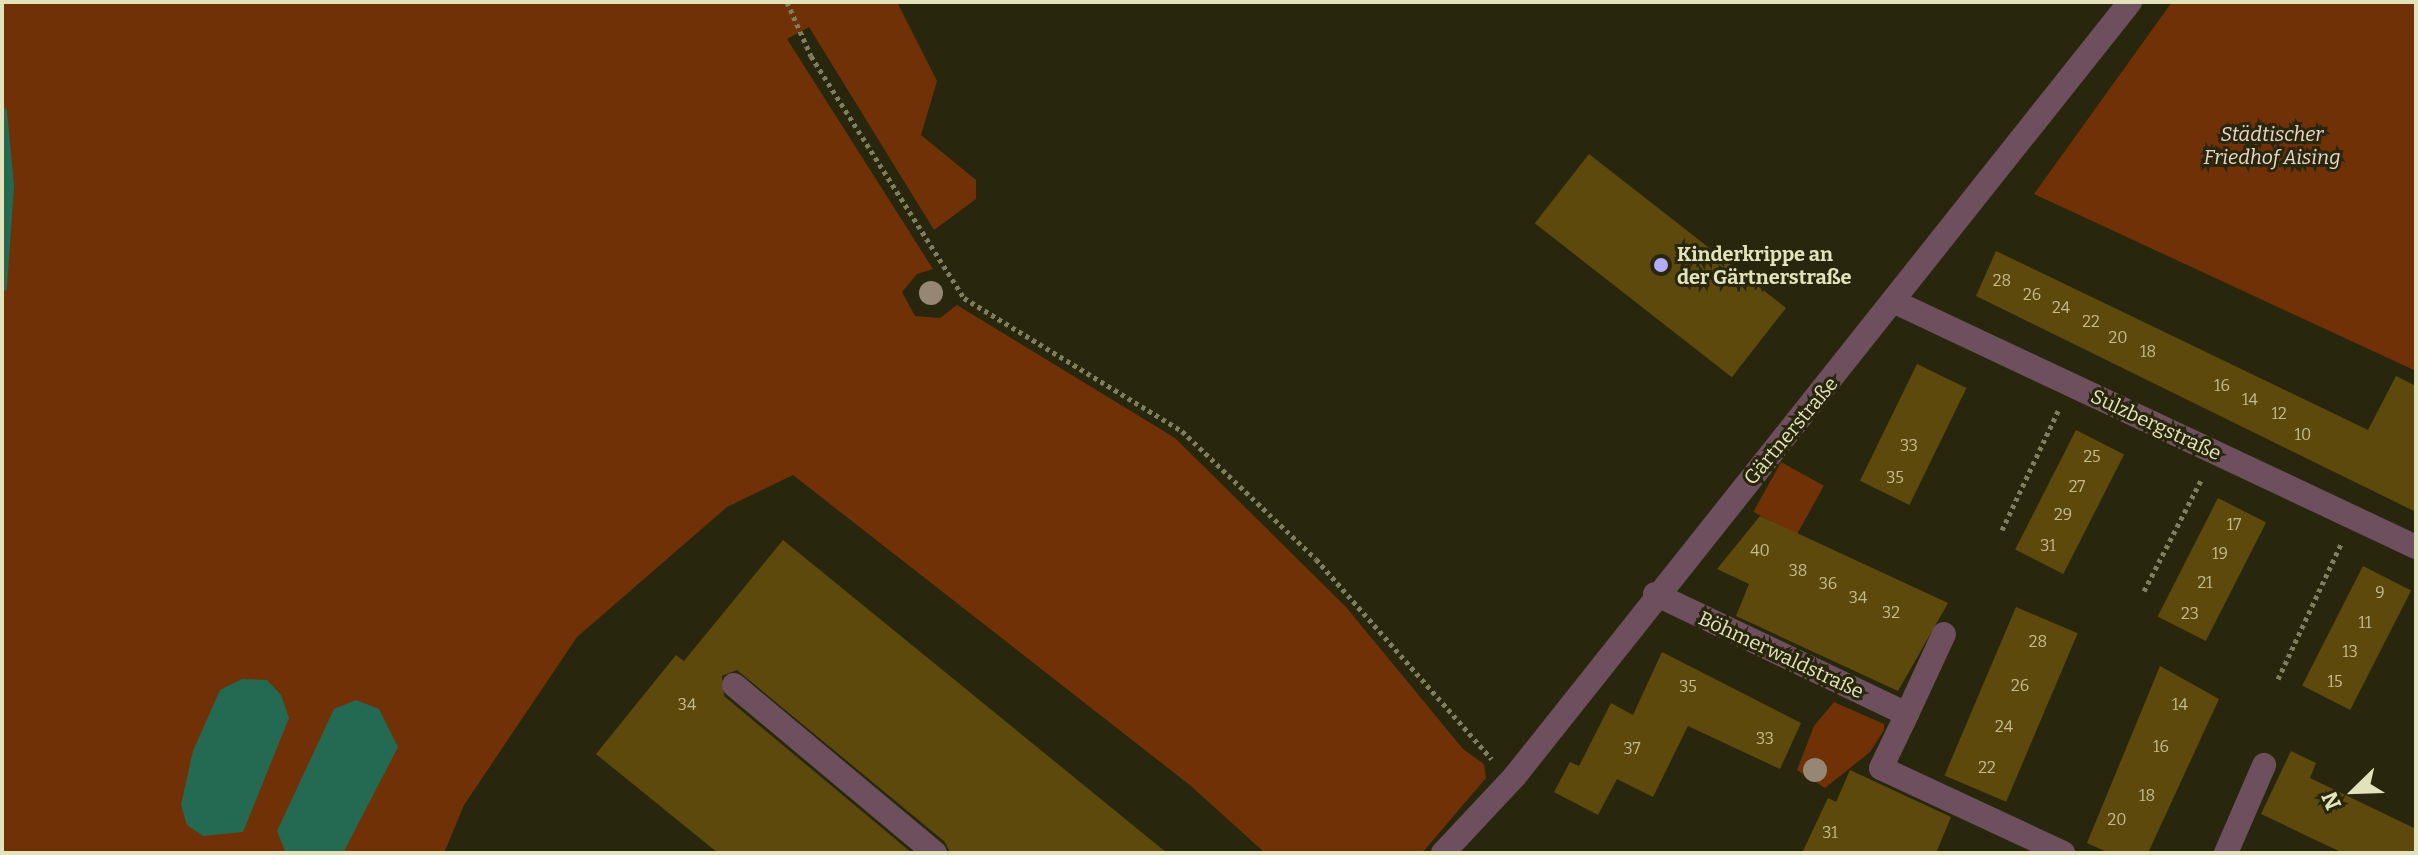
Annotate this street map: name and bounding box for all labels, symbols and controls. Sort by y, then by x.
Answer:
park label: Städtischer Friedhof Aising [2203,122,2341,169]
place label: Kinderkrippe an der Gärtnerstraße [1677,242,1851,289]
marker: Kinderkrippe an der Gärtnerstraße [1652,256,1670,274]
house number: 28 [1993,271,2011,291]
house number: 26 [2023,285,2041,305]
house number: 24 [2052,298,2070,318]
house number: 22 [2082,312,2100,332]
house number: 20 [2109,328,2127,348]
house number: 18 [2140,342,2156,362]
street label: Gärtnerstraße [1739,372,1843,490]
house number: 16 [2214,376,2230,396]
street label: Sulzbergstraße [2087,384,2225,466]
house number: 14 [2242,390,2258,410]
house number: 12 [2271,404,2287,424]
house number: 10 [2295,425,2311,445]
house number: 33 [1900,436,1918,456]
house number: 25 [2083,447,2101,467]
house number: 35 [1886,468,1904,488]
house number: 27 [2069,477,2085,497]
house number: 29 [2054,505,2072,525]
house number: 17 [2227,515,2241,535]
house number: 31 [2040,536,2056,556]
house number: 40 [1750,541,1770,561]
house number: 19 [2212,544,2228,564]
house number: 38 [1789,561,1807,581]
house number: 21 [2197,573,2213,593]
house number: 36 [1819,574,1837,594]
house number: 9 [2375,583,2385,603]
house number: 34 [1849,588,1867,608]
house number: 32 [1882,603,1900,623]
house number: 23 [2181,604,2199,624]
street label: Böhmerwaldstraße [1695,606,1867,704]
house number: 11 [2359,613,2371,633]
house number: 28 [2029,632,2047,652]
house number: 13 [2342,642,2358,662]
house number: 15 [2327,672,2343,692]
house number: 26 [2011,676,2029,696]
house number: 35 [1679,677,1697,697]
house number: 34 [678,695,696,715]
house number: 14 [2172,695,2188,715]
house number: 24 [1995,717,2013,737]
house number: 33 [1756,729,1774,749]
house number: 16 [2153,737,2169,757]
house number: 37 [1623,739,1641,759]
north arrow [2314,751,2394,831]
house number: 22 [1978,758,1996,778]
house number: 18 [2139,786,2155,806]
text: N [2316,787,2347,814]
house number: 20 [2108,810,2126,830]
house number: 31 [1822,823,1838,843]

